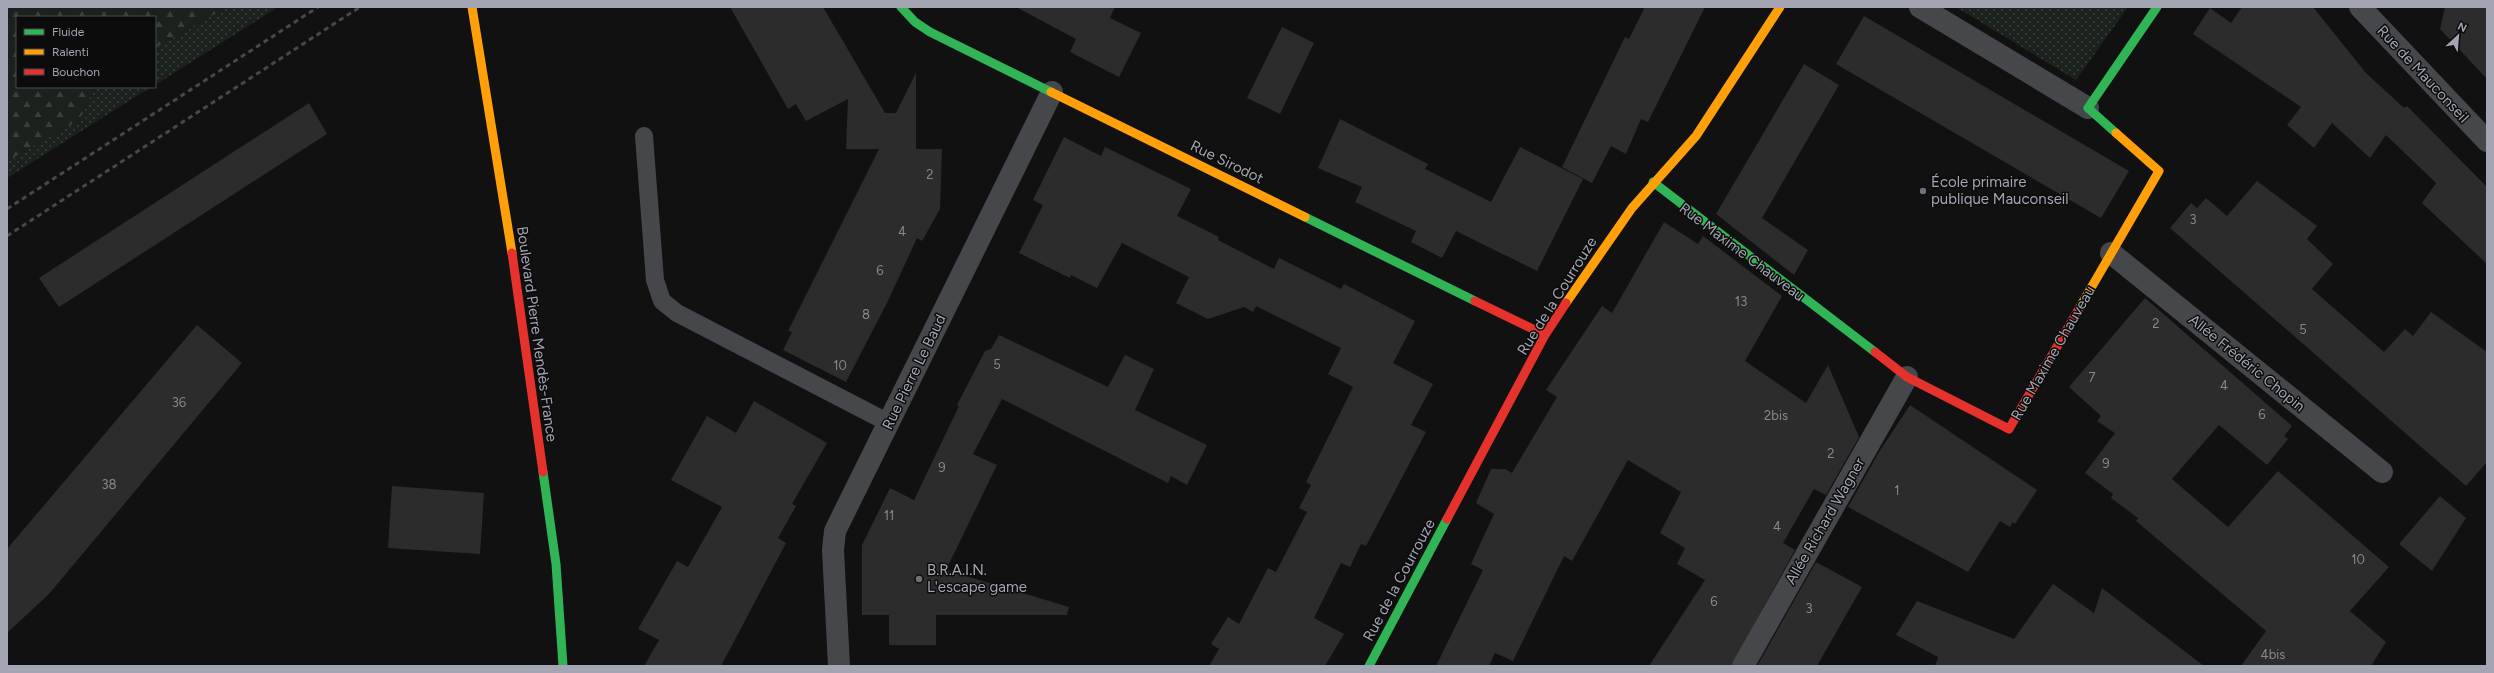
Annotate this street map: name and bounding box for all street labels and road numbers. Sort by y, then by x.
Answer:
street label: Rue de Mauconseil [2373,22,2473,126]
street label: Rue Sirodot [1187,137,1267,188]
street label: Rue Maxime Chauveau [1676,199,1808,305]
street label: Boulevard Pierre Mendès-France [513,225,561,443]
street label: Rue de la Courrouze [1513,234,1601,358]
street label: Rue Maxime Chauveau [2007,283,2099,423]
street label: Allée Frédéric Chopin [2185,311,2309,415]
street label: Rue Pierre Le Baud [878,312,950,432]
street label: Allée Richard Wagner [1781,454,1869,588]
street label: Rue de la Courrouze [1359,516,1439,644]

